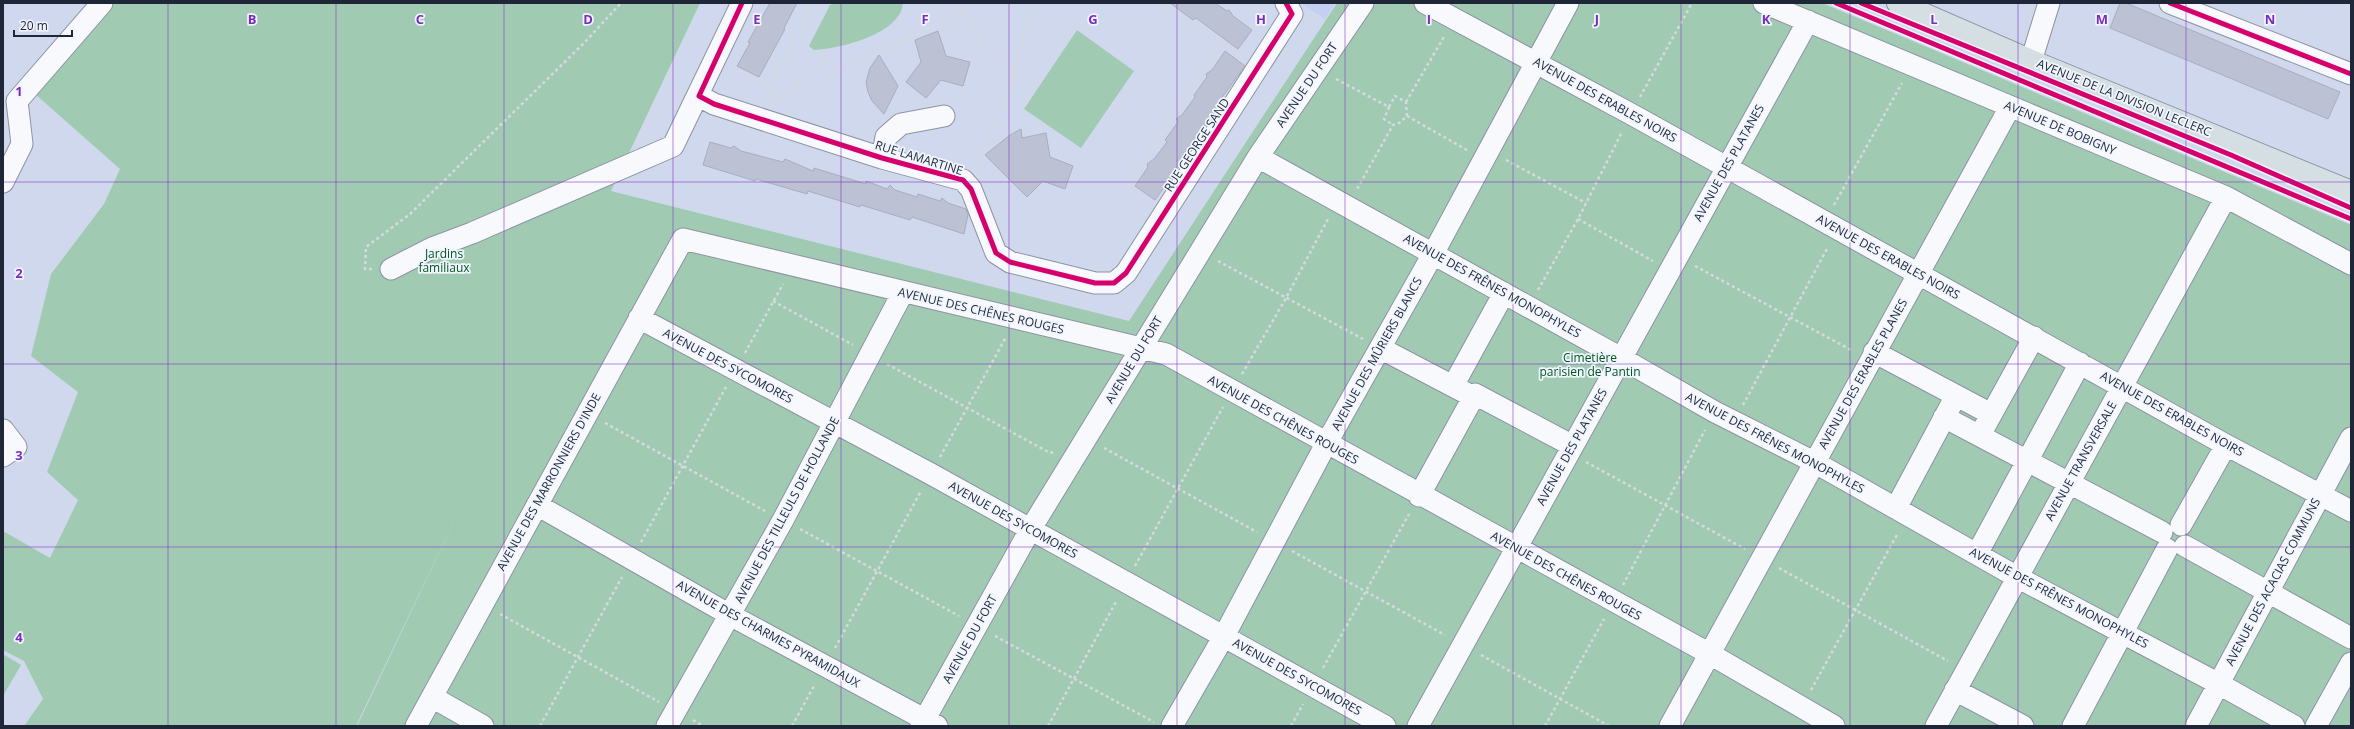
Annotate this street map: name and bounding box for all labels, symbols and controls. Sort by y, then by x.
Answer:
text: B [248,10,257,28]
text: C [416,10,424,28]
text: D [583,10,593,28]
text: E [753,10,761,28]
text: F [921,10,929,28]
text: G [1088,10,1098,28]
text: H [1256,10,1266,28]
text: I [1427,10,1431,28]
text: J [1594,10,1599,28]
text: K [1762,10,1771,28]
text: L [1930,10,1938,28]
text: M [2096,10,2108,28]
text: N [2265,10,2275,28]
scale bar [14,12,72,38]
text: 20 m [20,17,48,34]
street label: AVENUE DU FORT [1272,39,1342,131]
street label: AVENUE DES ERABLES NOIRS [1530,53,1680,146]
street label: AVENUE DE LA DIVISION LECLERC [2034,55,2214,141]
text: 1 [15,82,23,100]
street label: RUE GEORGE SAND [1160,95,1233,195]
street label: AVENUE DE BOBIGNY [2002,96,2119,159]
street label: AVENUE DES PLATANES [1689,101,1768,224]
street label: RUE LAMARTINE [873,136,965,179]
street label: AVENUE DES ERABLES NOIRS [1813,210,1963,303]
street label: AVENUE DES FRÊNES MONOPHYLES [1400,230,1584,342]
park label: Jardins familiaux [418,245,470,276]
text: 2 [15,264,23,282]
street label: AVENUE DES MÛRIERS BLANCS [1327,274,1426,433]
street label: AVENUE DES CHÊNES ROUGES [896,283,1066,338]
street label: AVENUE DES ERABLES PLANES [1814,296,1911,452]
street label: AVENUE DU FORT [1101,313,1167,407]
street label: AVENUE DES SYCOMORES [660,324,796,407]
park label: Cimetière parisien de Pantin [1539,349,1641,380]
street label: AVENUE DES ERABLES NOIRS [2097,367,2247,460]
street label: AVENUE DES CHÊNES ROUGES [1205,371,1362,468]
street label: AVENUE DES PLATANES [1532,385,1611,508]
street label: AVENUE DES FRÊNES MONOPHYLES [1683,388,1868,497]
street label: AVENUE DES MARRONNIERS D'INDE [492,390,605,574]
street label: AVENUE TRANSVERSALE [2041,398,2121,524]
street label: AVENUE DES TILLEULS DE HOLLANDE [730,413,843,606]
text: 3 [15,446,23,464]
street label: AVENUE DES SYCOMORES [946,477,1081,562]
street label: AVENUE DES ACACIAS COMMUNS [2221,495,2324,669]
street label: AVENUE DES CHÊNES ROUGES [1488,527,1645,624]
street label: AVENUE DES FRÊNES MONOPHYLES [1967,543,2152,652]
street label: AVENUE DES CHARMES PYRAMIDAUX [673,576,863,691]
street label: AVENUE DU FORT [938,591,1001,686]
text: 4 [15,628,23,646]
street label: AVENUE DES SYCOMORES [1230,634,1365,719]

